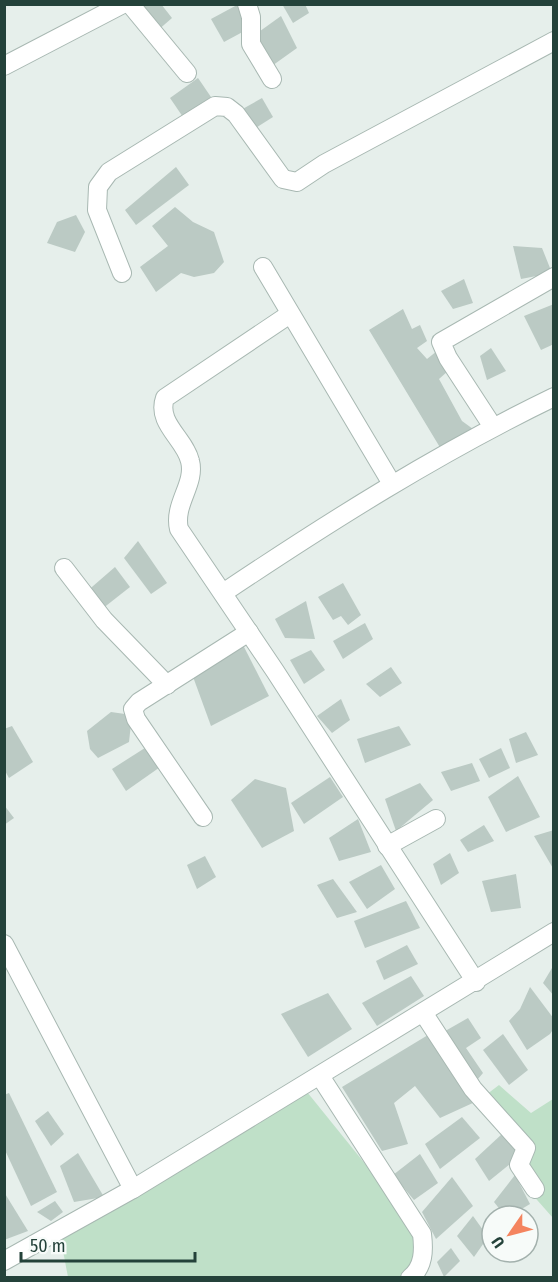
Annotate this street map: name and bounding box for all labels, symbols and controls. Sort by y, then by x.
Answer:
north arrow [480,1204,540,1264]
scale bar [21,1225,195,1263]
text: U [488,1233,509,1252]
text: 50 m [30,1235,66,1257]

